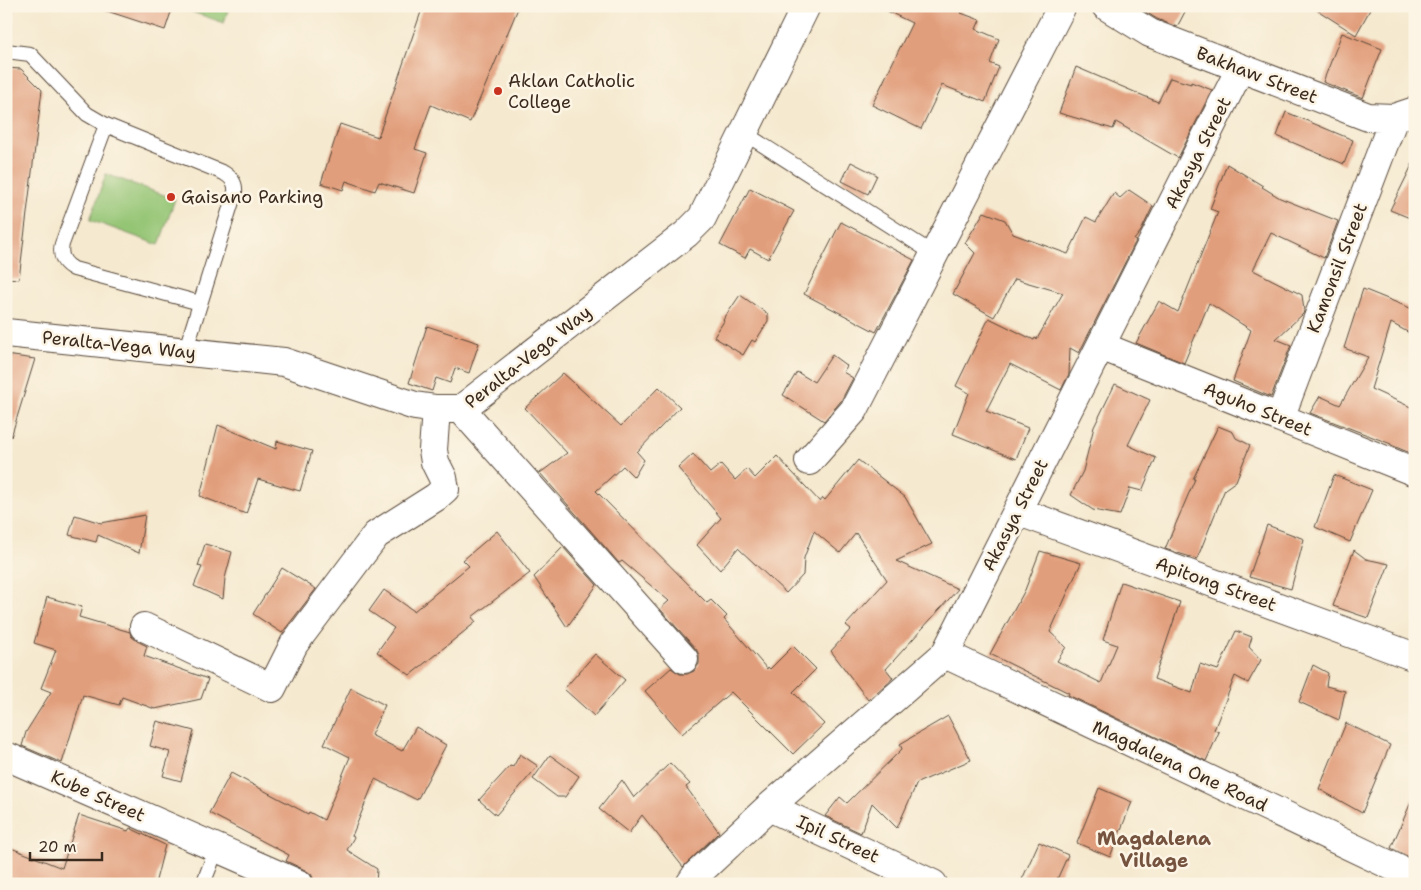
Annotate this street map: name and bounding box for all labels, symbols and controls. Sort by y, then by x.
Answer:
street label: Bakhaw Street [1193,41,1321,109]
place label: Aklan Catholic College [508,69,635,114]
marker: Aklan Catholic College [492,85,504,97]
street label: Akasya Street [1159,93,1237,213]
place label: Gaisano Parking [181,185,323,209]
marker: Gaisano Parking [165,191,177,203]
street label: Kamonsil Street [1301,199,1373,336]
street label: Peralta-Vega Way [460,300,596,414]
street label: Peralta-Vega Way [41,325,197,365]
street label: Aguho Street [1200,376,1316,442]
street label: Akasya Street [976,455,1054,575]
street label: Apitong Street [1152,551,1280,617]
street label: Magdalena One Road [1089,715,1271,817]
street label: Kube Street [47,765,149,828]
street label: Ipil Street [793,809,883,869]
district label: Magdalena Village [1097,826,1211,873]
scale bar [30,830,102,862]
text: 20 m [38,837,77,857]

